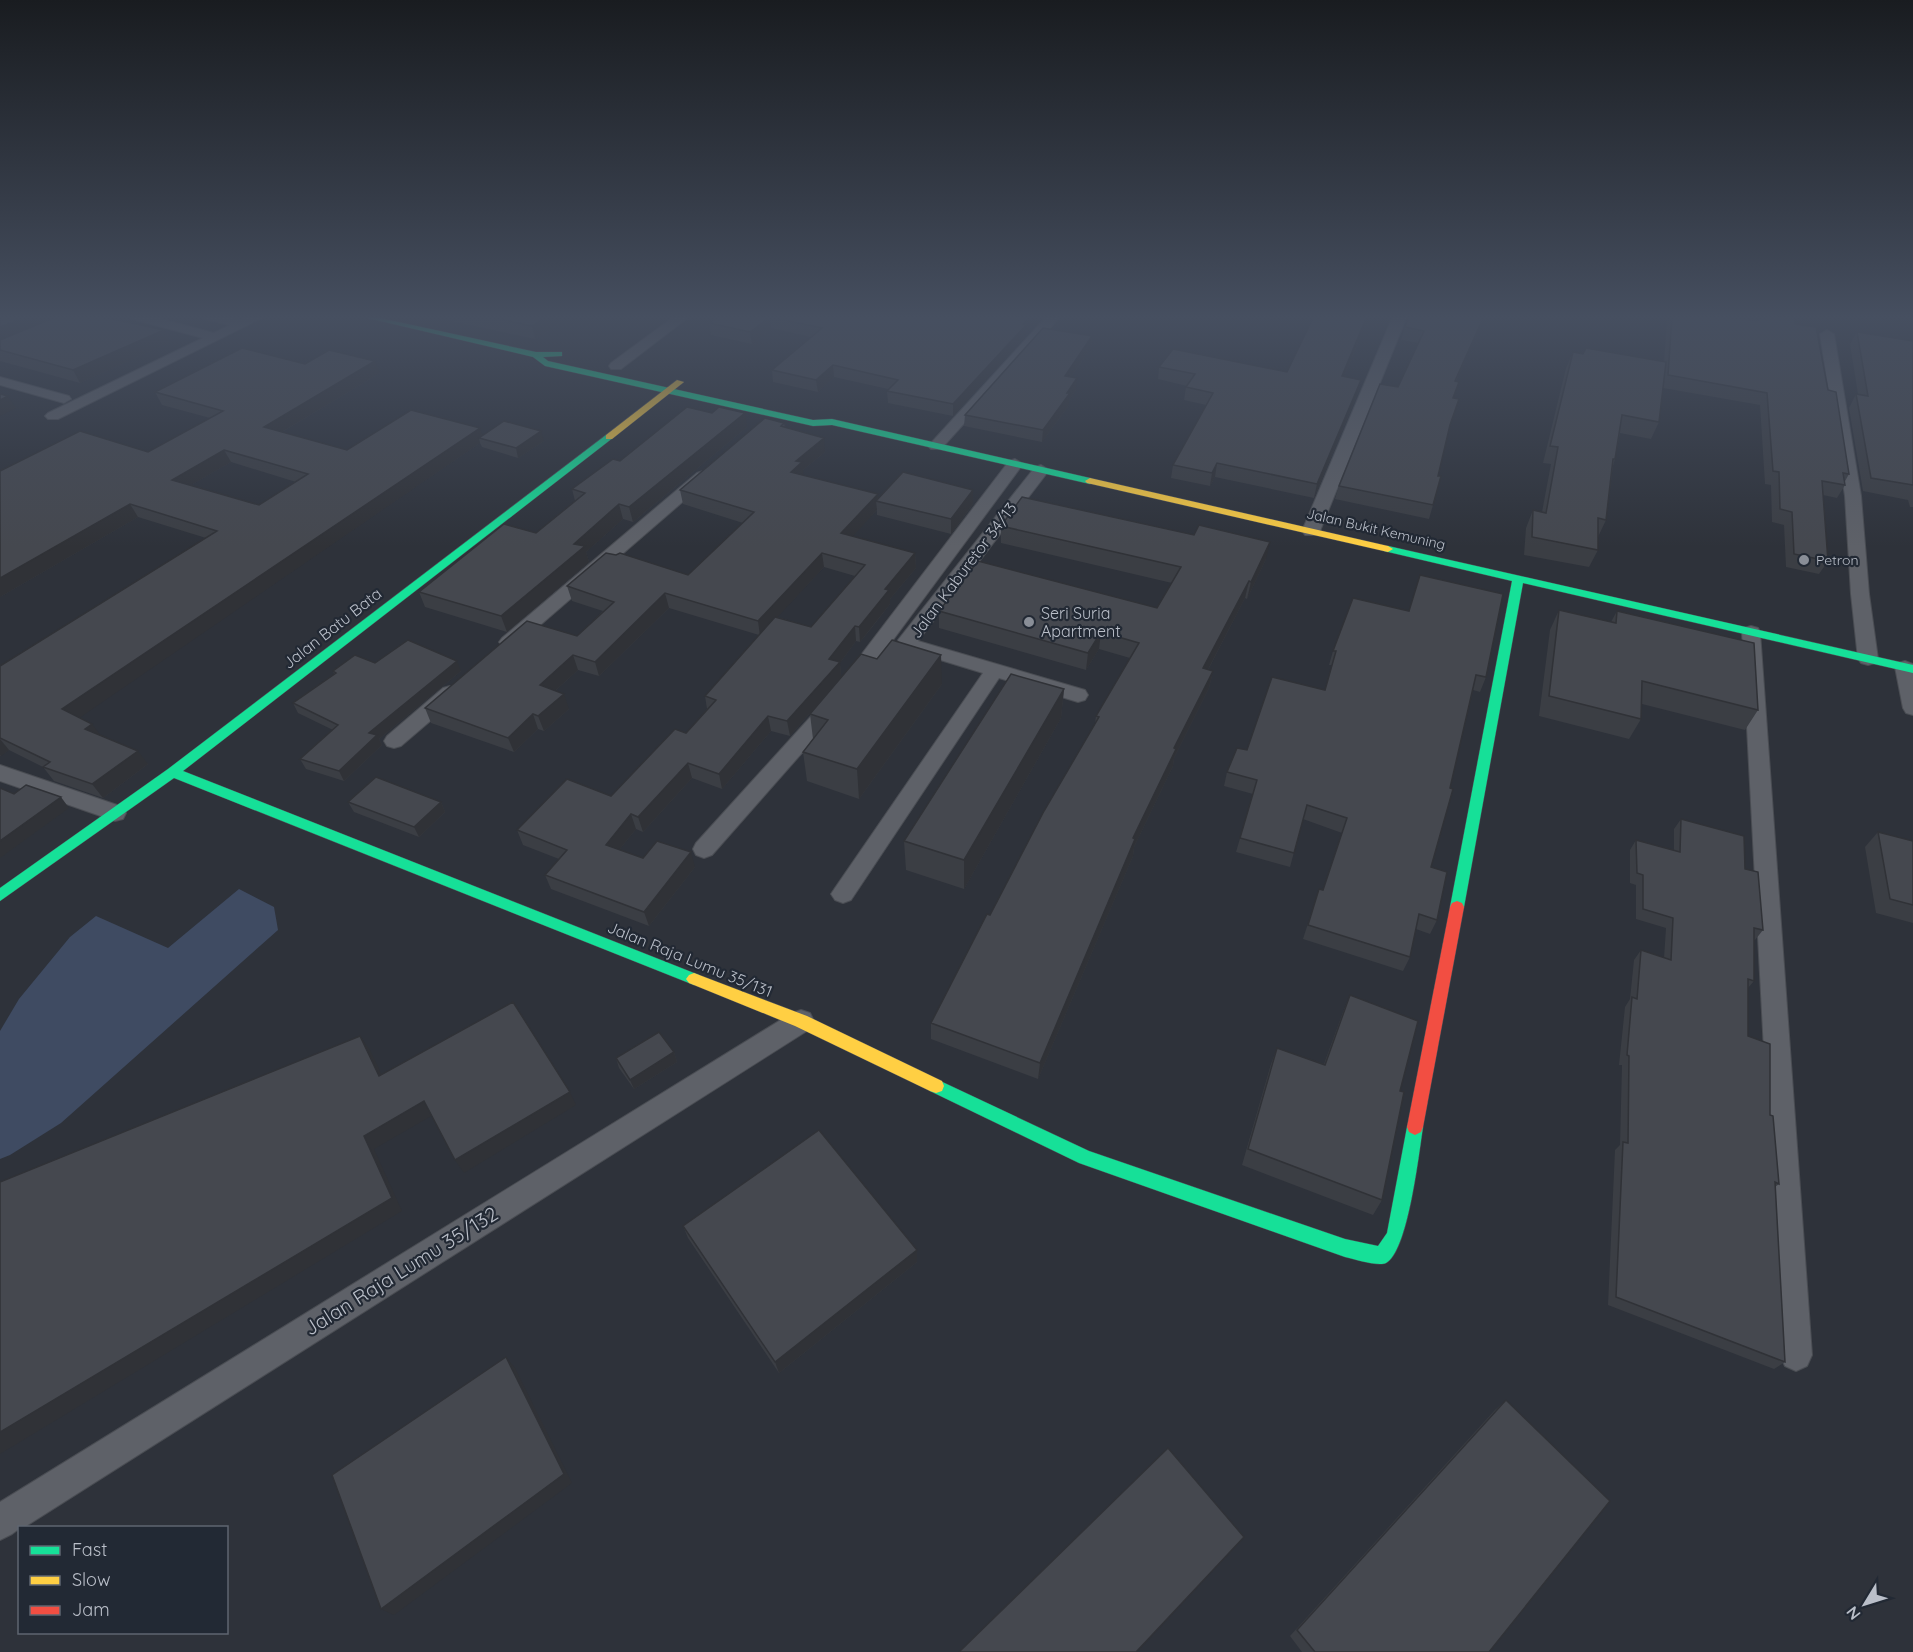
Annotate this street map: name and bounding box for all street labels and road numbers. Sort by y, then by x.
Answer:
street label: Jalan Kaburetor 34/13 [905,498,1021,642]
street label: Jalan Bukit Kemuning [1305,504,1447,554]
street label: Jalan Batu Bata [279,583,385,673]
street label: Jalan Raja Lumu 35/131 [605,917,775,1001]
street label: Jalan Raja Lumu 35/132 [299,1201,502,1340]

